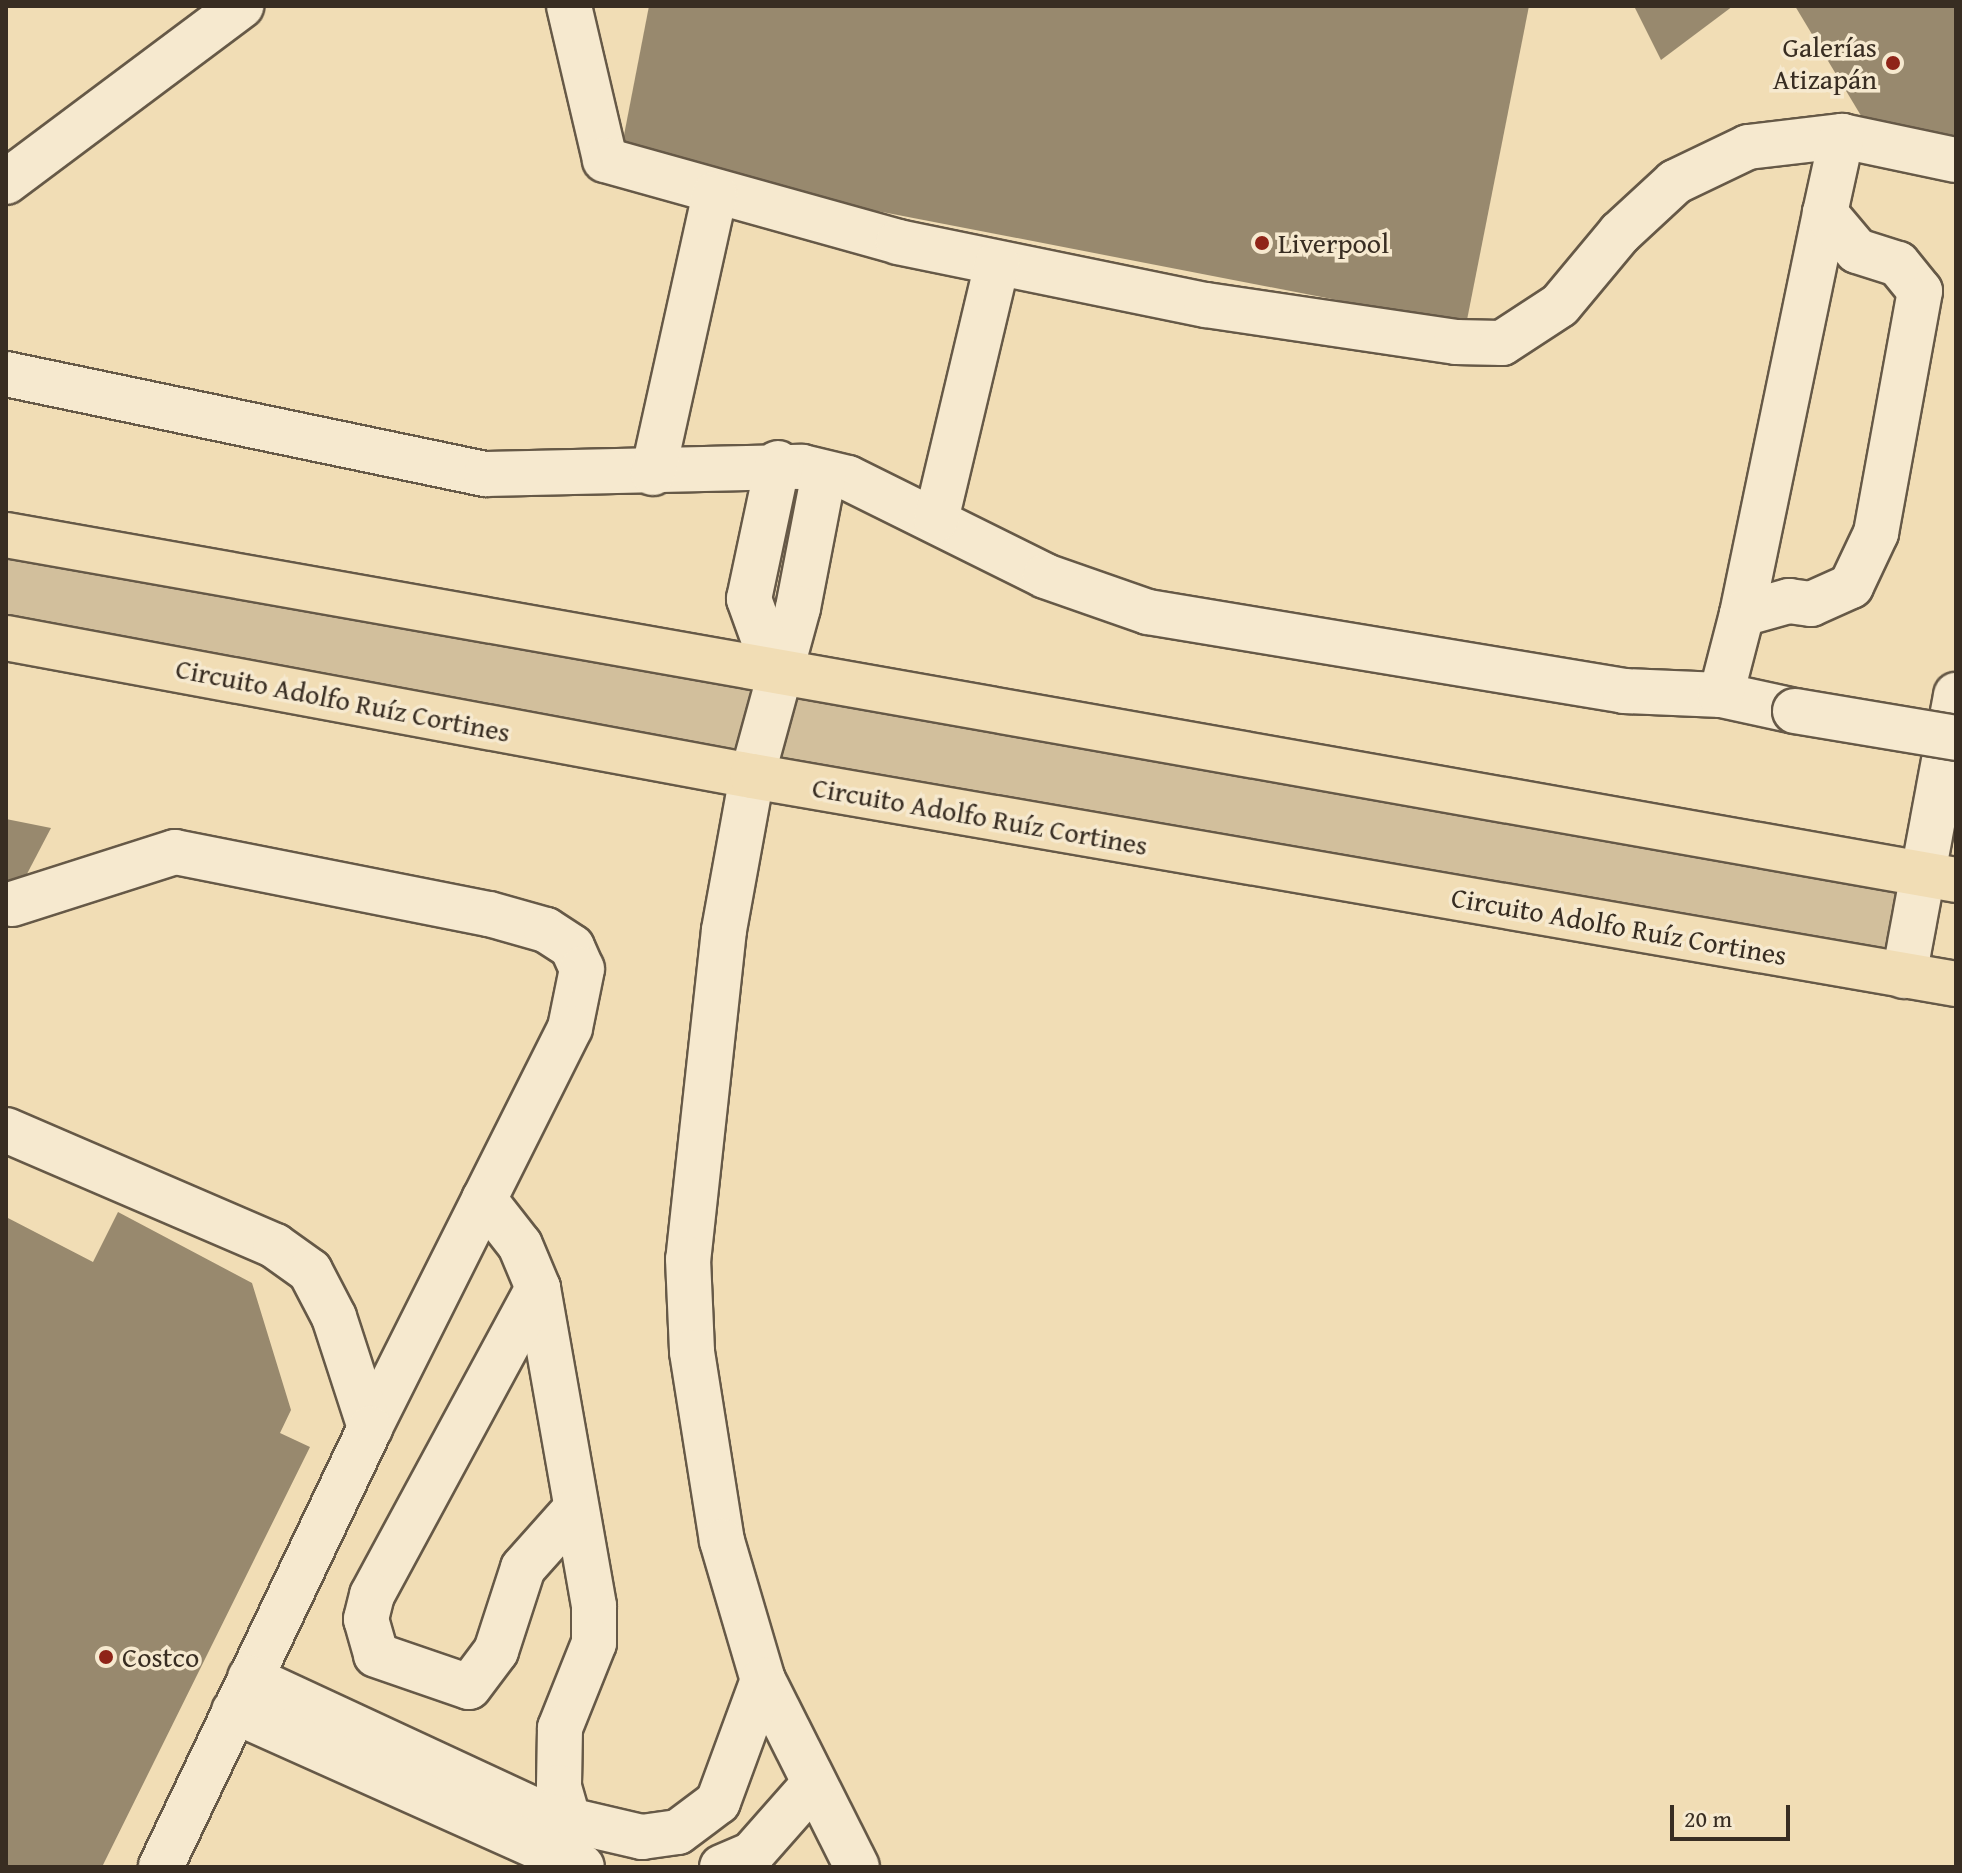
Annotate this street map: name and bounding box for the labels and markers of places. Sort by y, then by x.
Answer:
place label: Galerías Atizapán [1773,30,1877,96]
marker: Galerías Atizapán [1884,54,1902,72]
place label: Liverpool [1278,226,1389,260]
marker: Liverpool [1253,234,1271,252]
place label: Costco [122,1640,199,1674]
marker: Costco [97,1648,115,1666]

